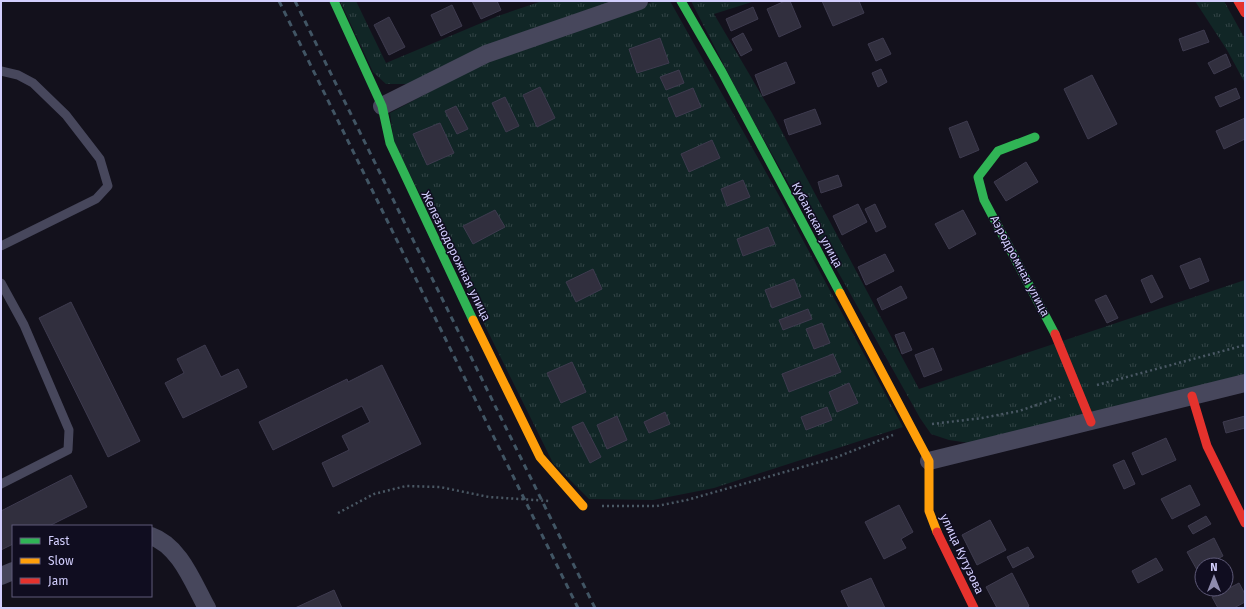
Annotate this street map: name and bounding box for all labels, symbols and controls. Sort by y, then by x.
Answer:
street label: Кубанская улица [789,180,845,270]
street label: Железнодорожная улица [418,189,494,323]
street label: Аэродромная улица [987,213,1053,319]
street label: улица Кутузова [937,512,987,596]
legend [12,525,152,597]
text: Fast [48,534,70,548]
text: Slow [48,554,74,568]
north arrow [1194,557,1234,597]
text: N [1210,561,1218,574]
text: Jam [48,574,68,588]

